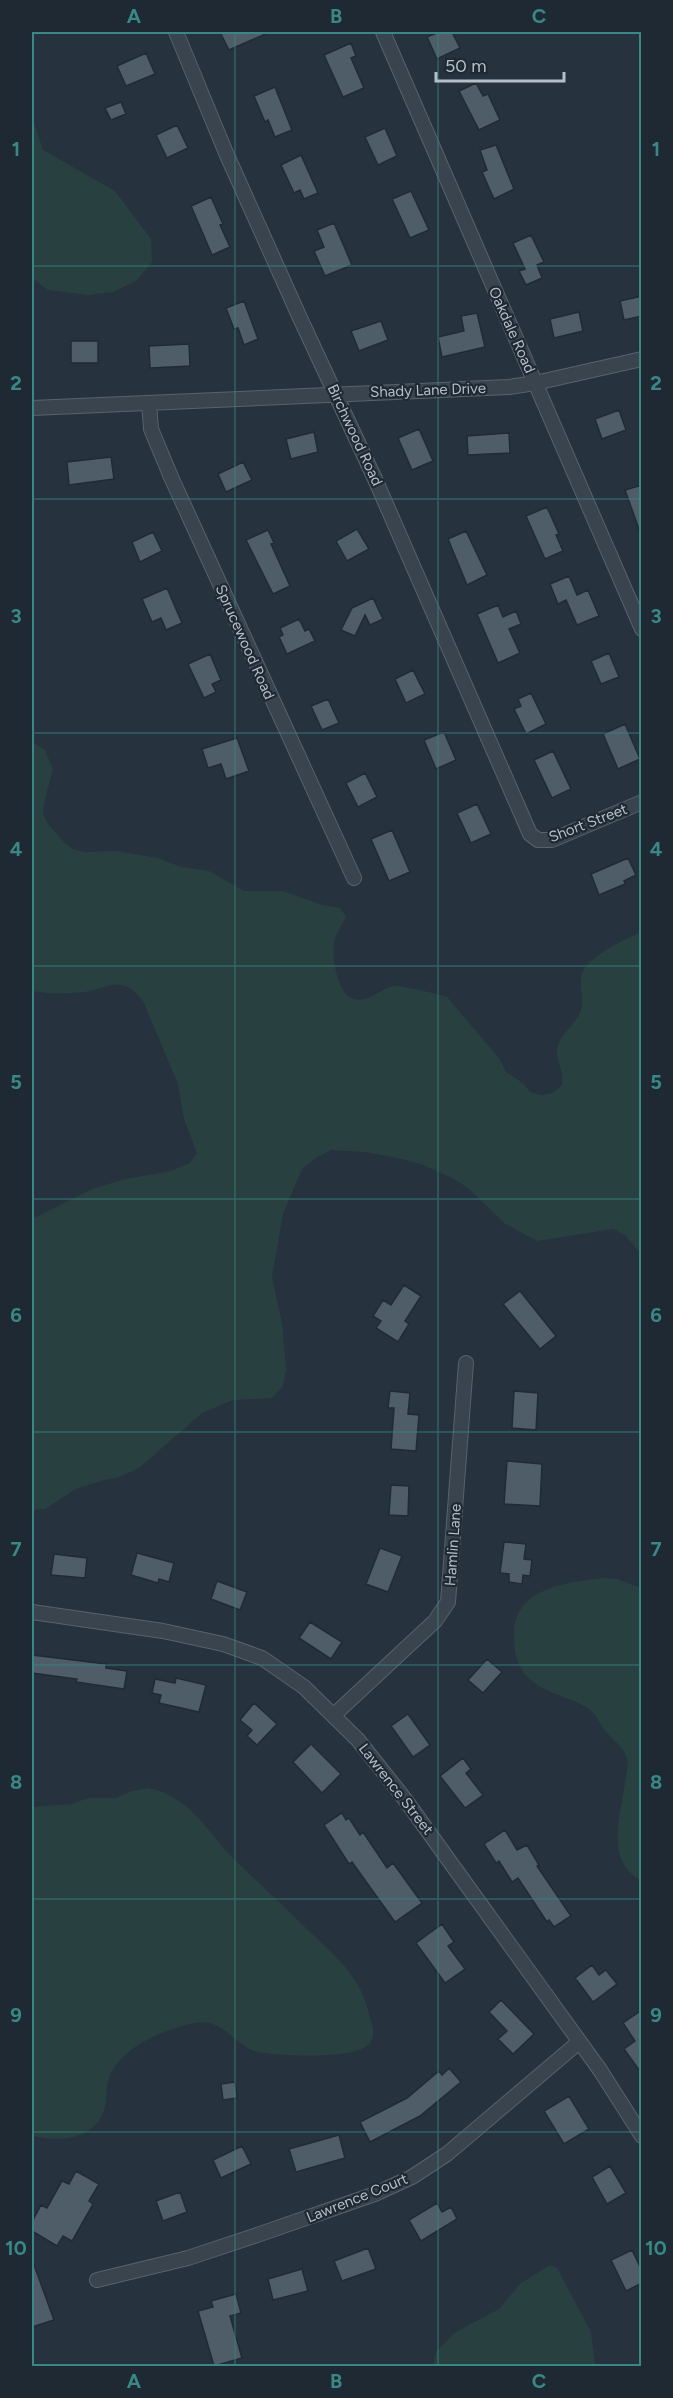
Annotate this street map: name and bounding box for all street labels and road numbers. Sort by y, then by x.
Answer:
street label: Oakdale Road [485,284,539,376]
street label: Shady Lane Drive [370,379,486,401]
street label: Birchwood Road [324,381,386,489]
street label: Sprucewood Road [212,582,278,702]
street label: Short Street [546,800,630,846]
street label: Hamlin Lane [441,1503,465,1587]
street label: Lawrence Street [355,1740,437,1838]
street label: Lawrence Court [304,2169,410,2226]

